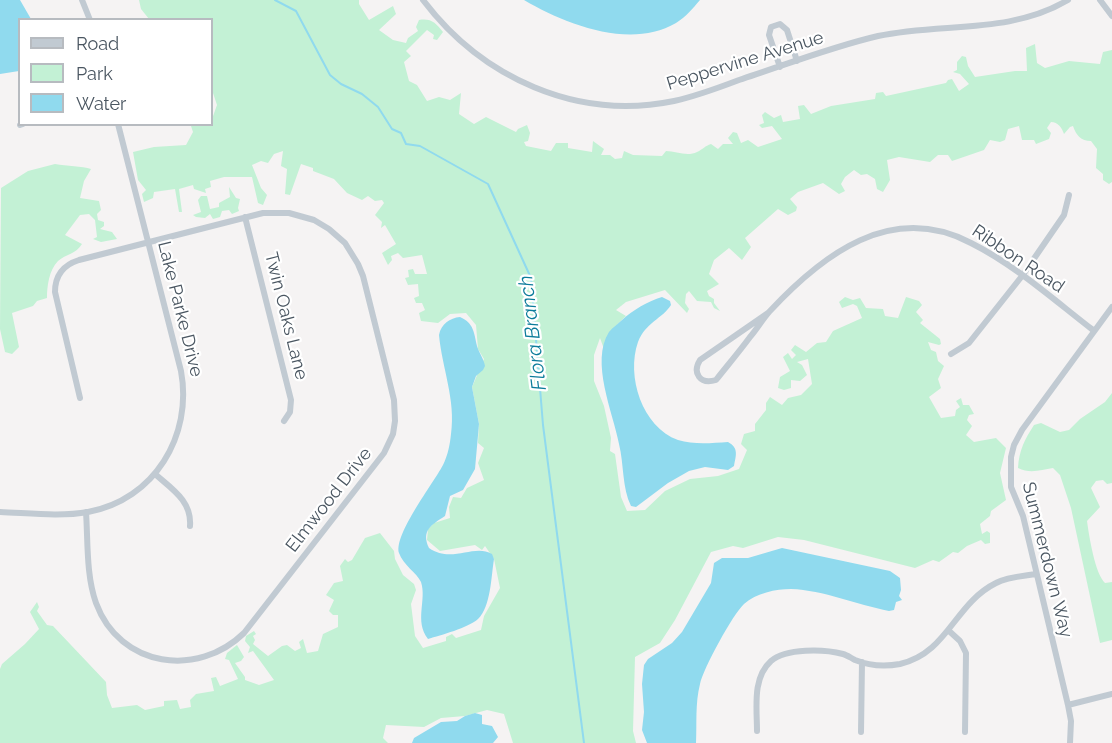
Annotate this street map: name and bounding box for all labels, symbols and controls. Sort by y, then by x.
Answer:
legend [18,18,213,126]
street label: Peppervine Avenue [664,27,826,95]
text: Road [76,33,119,54]
text: Park [76,63,113,84]
text: Water [76,93,126,114]
street label: Ribbon Road [968,220,1068,298]
street label: Lake Parke Drive [153,239,207,379]
street label: Twin Oaks Lane [260,250,312,382]
water label: Flora Branch [514,274,552,392]
street label: Elmwood Drive [281,443,377,557]
street label: Summerdown Way [1017,480,1077,640]

